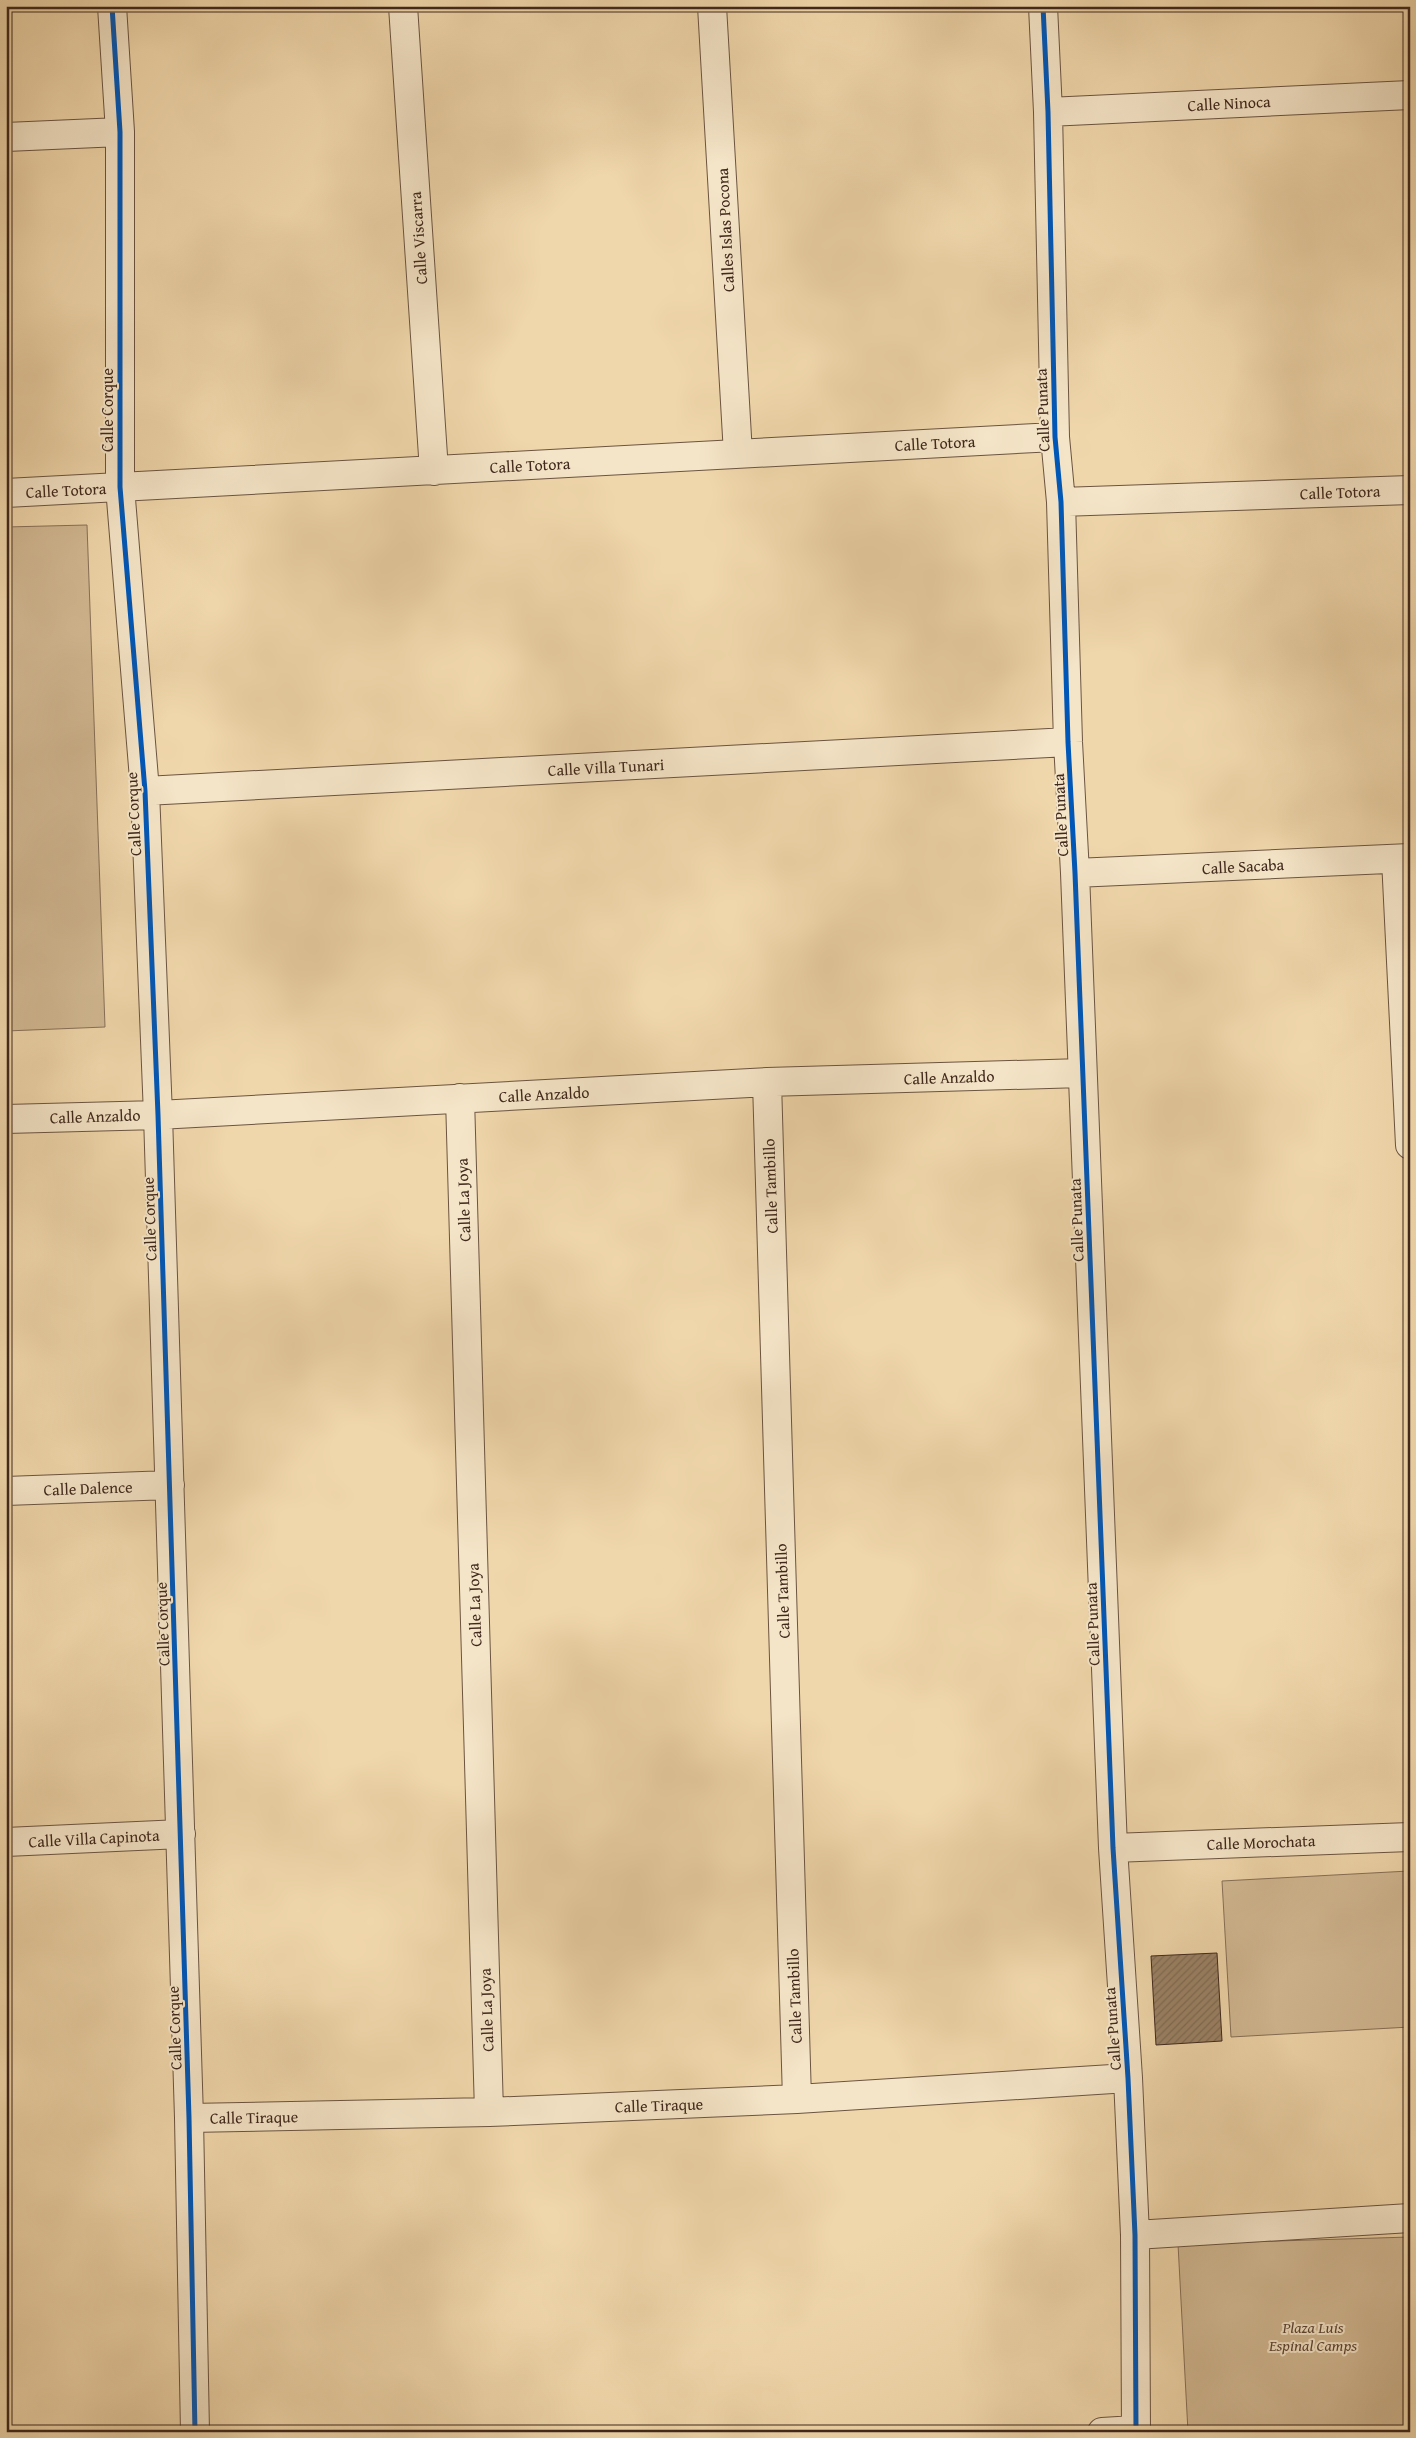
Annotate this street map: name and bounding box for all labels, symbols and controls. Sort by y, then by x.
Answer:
street label: Calle Ninoca [1187,89,1272,117]
street label: Calles Islas Pocona [710,167,740,293]
street label: Calle Viscarra [403,190,433,285]
street label: Calle Corque [95,368,119,452]
street label: Calle Punata [1029,368,1055,452]
street label: Calle Totora [894,429,976,457]
street label: Calle Totora [489,451,571,479]
street label: Calle Totora [25,476,107,504]
street label: Calle Totora [1299,479,1381,505]
street label: Calle Villa Tunari [547,752,665,782]
street label: Calle Corque [119,771,147,857]
street label: Calle Punata [1046,772,1074,857]
street label: Calle Sacaba [1201,852,1285,880]
street label: Calle Anzaldo [903,1063,995,1091]
street label: Calle Anzaldo [498,1080,590,1108]
street label: Calle Anzaldo [49,1102,141,1130]
street label: Calle Tambillo [756,1138,784,1234]
street label: Calle La Joya [450,1157,476,1242]
street label: Calle Corque [136,1177,162,1261]
street label: Calle Punata [1063,1178,1089,1262]
street label: Calle Dalence [43,1474,133,1502]
street label: Calle Tambillo [768,1543,796,1639]
street label: Calle La Joya [461,1562,487,1647]
street label: Calle Corque [149,1582,175,1666]
street label: Calle Punata [1079,1582,1105,1666]
street label: Calle Villa Capinota [28,1823,160,1853]
street label: Calle Morochata [1206,1828,1316,1856]
street label: Calle Tambillo [780,1948,808,2044]
street label: Calle La Joya [473,1967,499,2052]
street label: Calle Corque [161,1986,187,2070]
street label: Calle Punata [1097,1986,1127,2071]
street label: Calle Tiraque [614,2091,704,2119]
street label: Calle Tiraque [210,2104,298,2130]
park label: Plaza Luis Espinal Camps [1268,2315,1357,2357]

